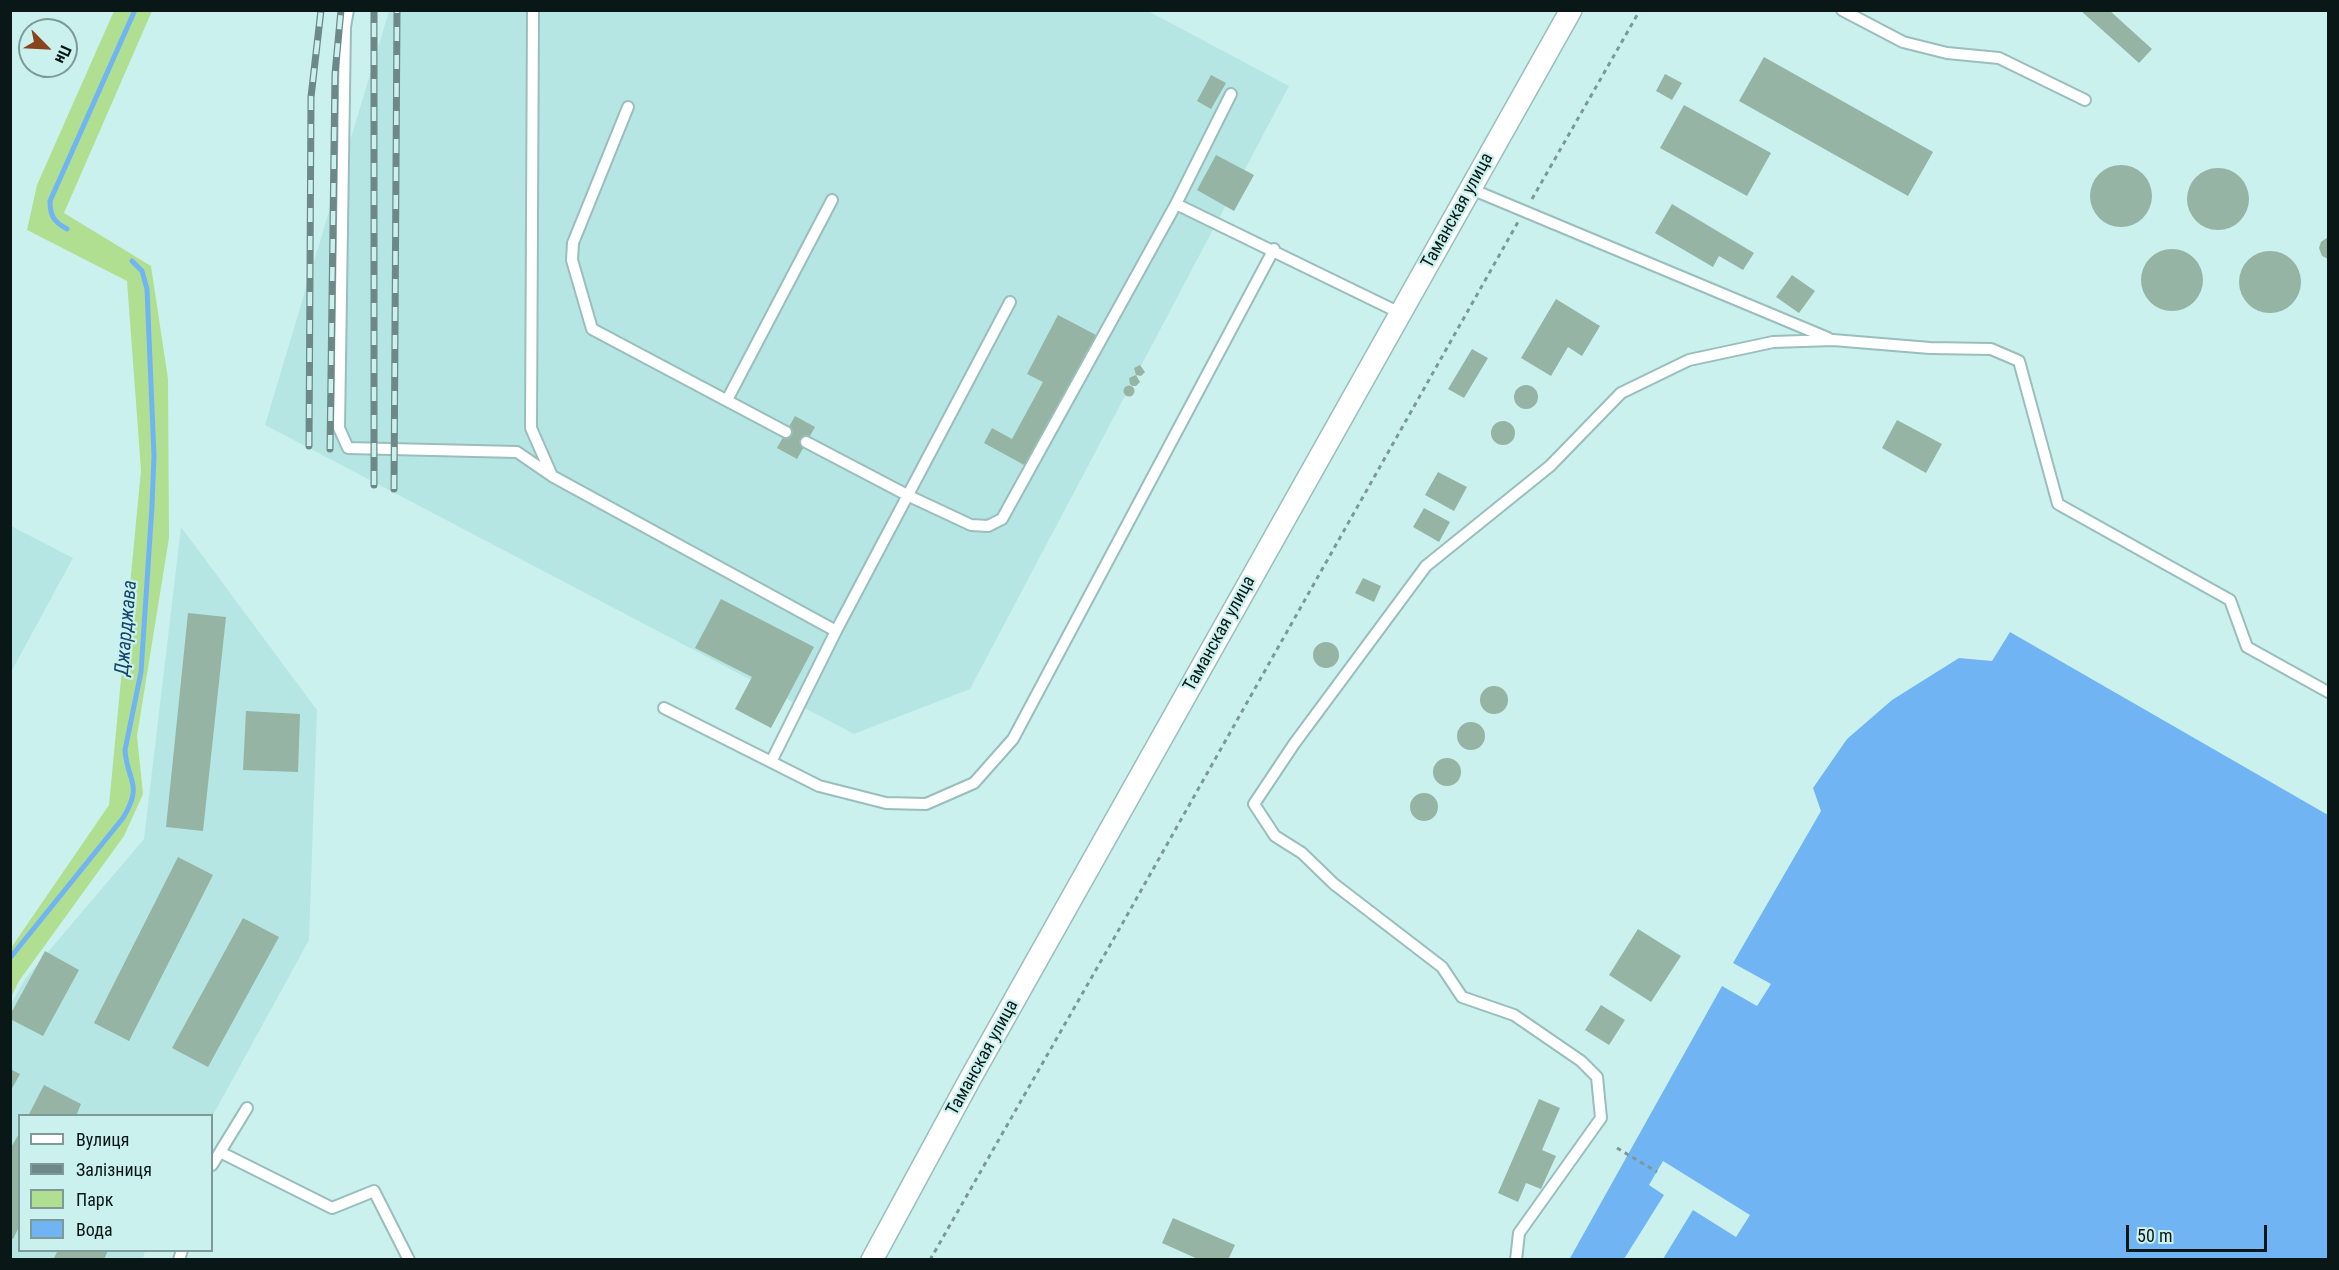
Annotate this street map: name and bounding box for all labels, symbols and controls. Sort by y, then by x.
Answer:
north arrow [18,18,78,78]
text: Пн [51,43,75,67]
street label: Таманская улица [1417,150,1499,272]
street label: Таманская улица [1179,573,1261,695]
water label: Джарджава [111,579,143,677]
street label: Таманская улица [942,997,1024,1119]
legend [18,1114,213,1252]
text: Вулиця [76,1129,130,1150]
text: Залізниця [76,1159,152,1180]
text: Парк [76,1189,113,1210]
scale bar [2129,1213,2270,1251]
text: Вода [76,1219,113,1240]
text: 50 m [2137,1225,2172,1246]

